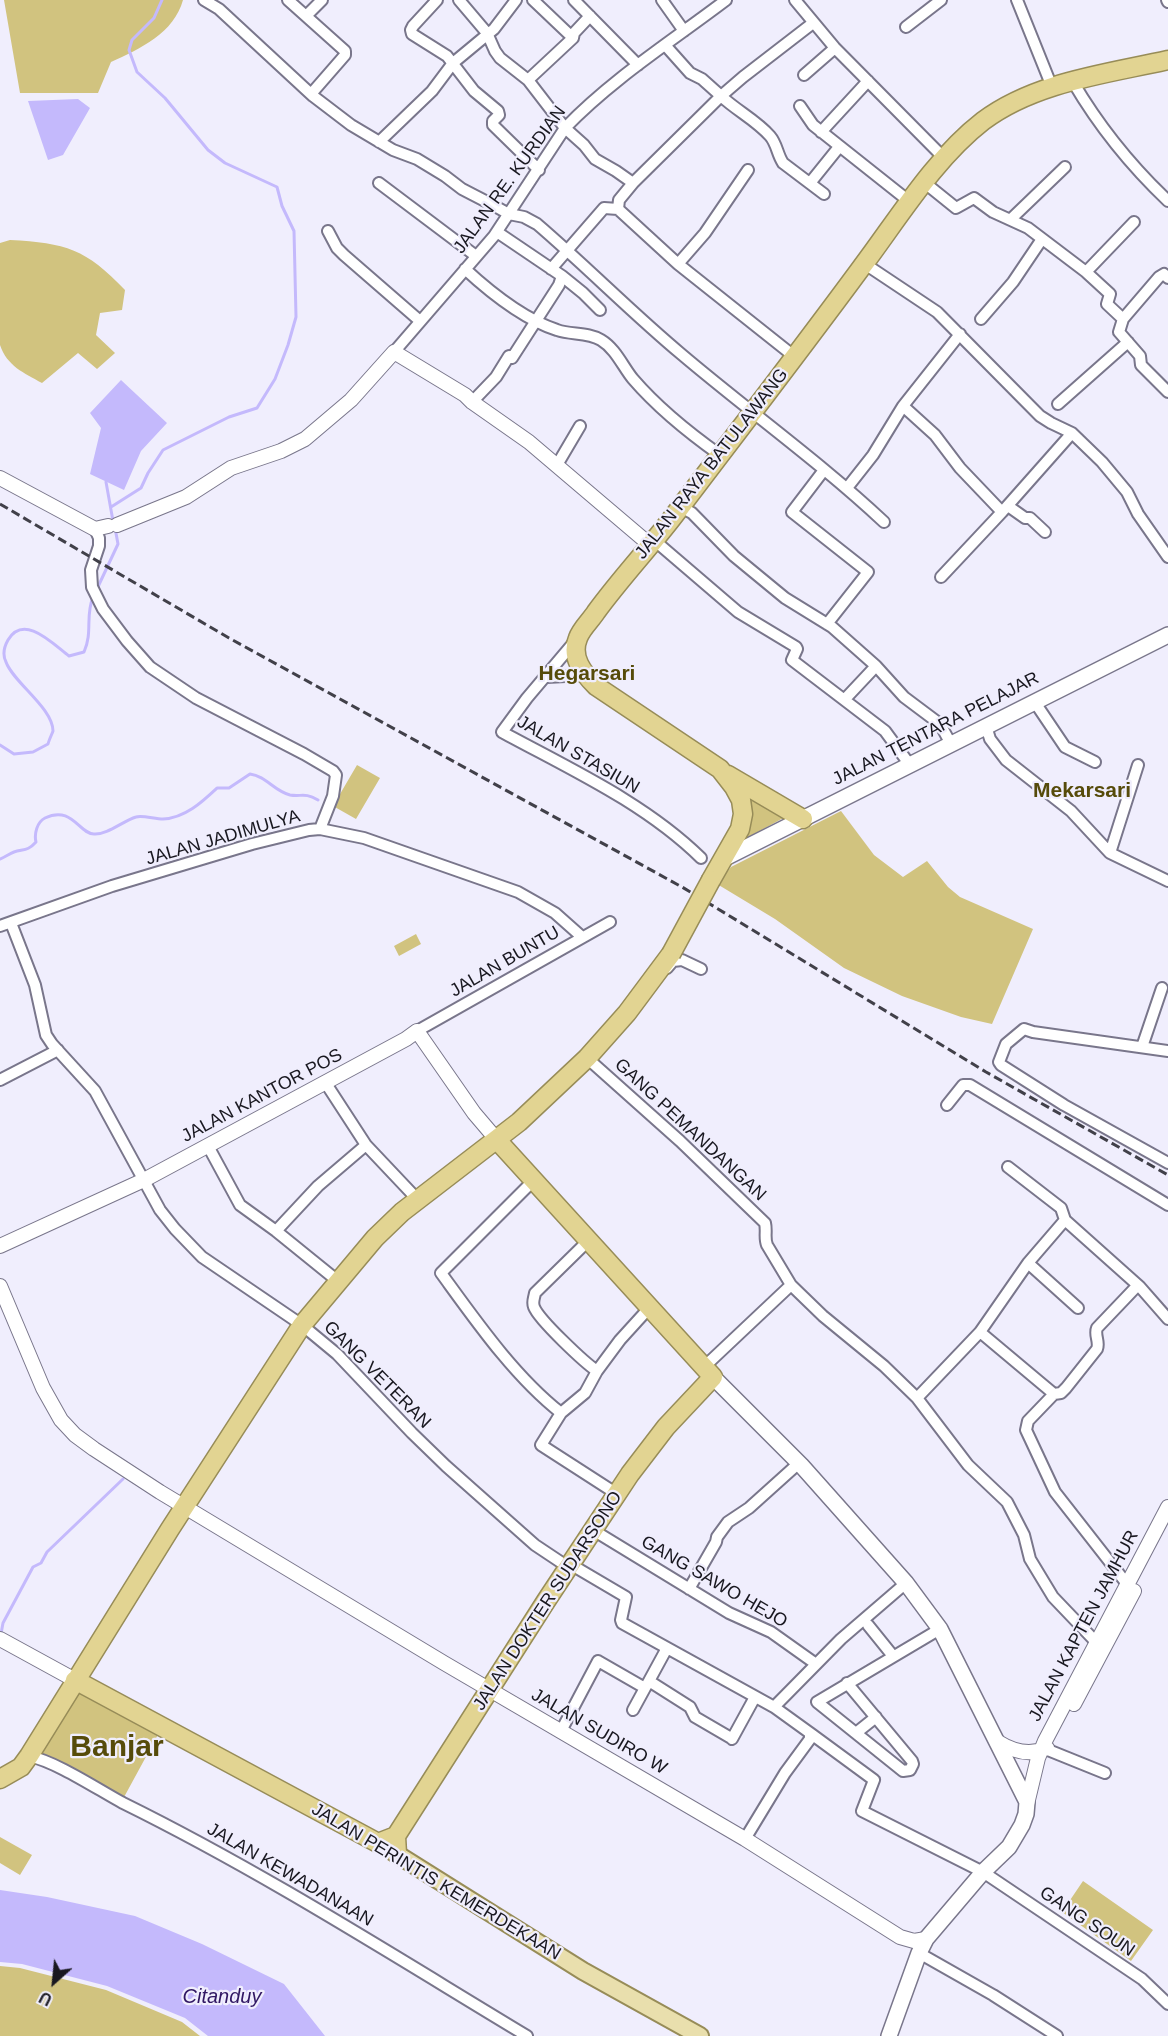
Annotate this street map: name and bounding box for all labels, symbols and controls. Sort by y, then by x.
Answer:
street label: JALAN RE. KURDIAN [449,102,571,258]
street label: JALAN RAYA BATULAWANG [631,364,793,564]
district label: Hegarsari [539,661,635,687]
street label: JALAN TENTARA PELAJAR [829,667,1043,791]
street label: JALAN STASIUN [513,711,643,799]
district label: Mekarsari [1033,778,1131,804]
street label: JALAN JADIMULYA [143,806,303,870]
street label: JALAN BUNTU [446,922,564,1002]
street label: JALAN KANTOR POS [178,1045,346,1147]
street label: GANG PEMANDANGAN [610,1054,770,1206]
street label: GANG VETERAN [319,1317,435,1433]
street label: JALAN DOKTER SUDARSONO [469,1487,627,1715]
street label: JALAN KAPTEN JAMHUR [1024,1527,1144,1725]
street label: GANG SAWO HEJO [637,1531,791,1633]
street label: JALAN SUDIRO W [527,1684,671,1780]
district label: Banjar [70,1730,164,1766]
street label: JALAN PERINTIS KEMERDEKAAN [307,1799,565,1965]
street label: JALAN KEWADANAAN [203,1819,377,1931]
street label: GANG SOUN [1035,1882,1139,1962]
north arrow [24,1952,84,2012]
water label: Citanduy [183,1985,261,2009]
text: U [37,1988,55,2009]

